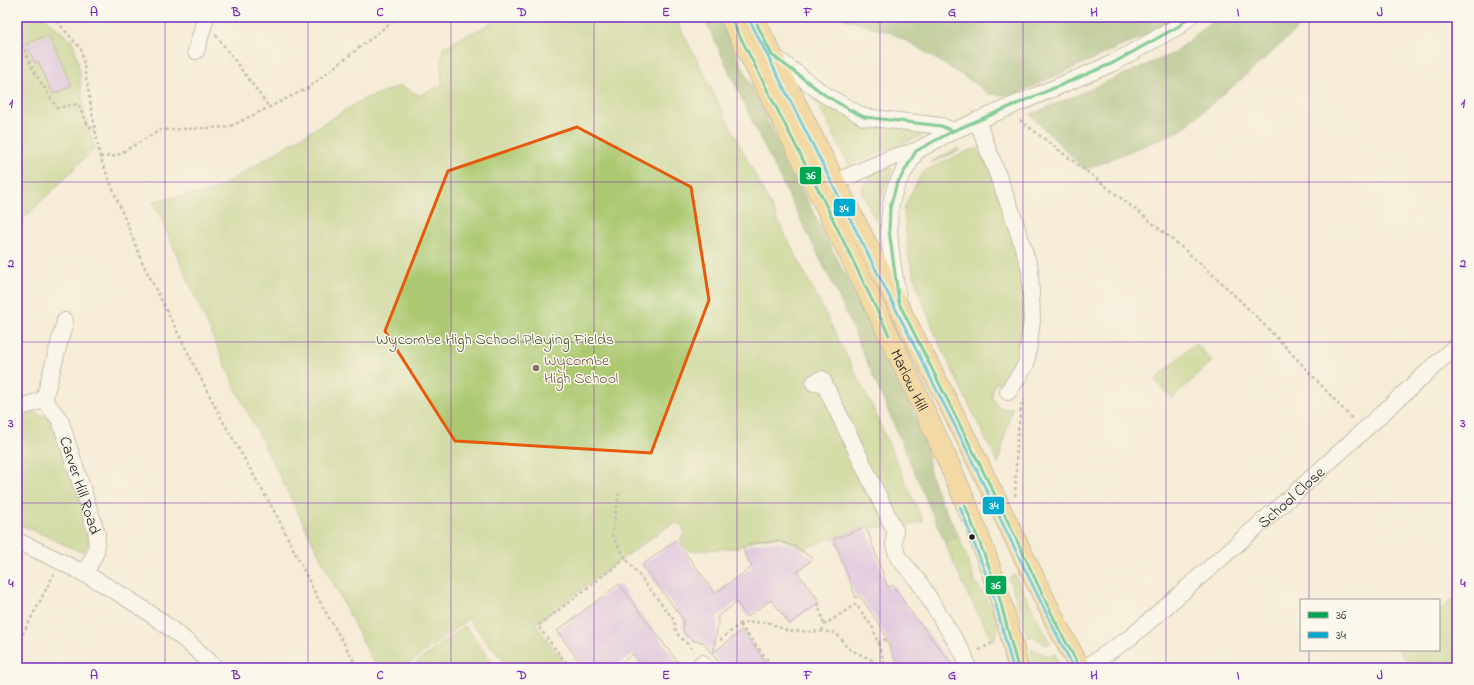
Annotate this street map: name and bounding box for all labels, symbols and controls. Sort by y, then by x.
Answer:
text: A [90,3,98,22]
text: B [231,3,241,22]
text: C [376,3,384,22]
text: D [516,3,527,22]
text: E [662,3,670,22]
text: F [803,3,813,22]
text: G [948,3,956,22]
text: H [1090,3,1098,22]
text: I [1236,3,1240,22]
text: J [1377,3,1383,22]
text: 1 [9,94,14,113]
text: 1 [1461,94,1466,113]
line badge: 36 [799,166,822,185]
text: 36 [805,168,816,184]
line badge: 34 [833,198,856,217]
text: 34 [838,201,849,217]
text: 2 [7,254,15,273]
text: 2 [1459,254,1467,273]
park label: Wycombe High School Playing Fields [376,328,614,352]
street label: Marlow Hill [883,345,934,416]
place label: Wycombe High School [544,349,618,391]
marker: Wycombe High School [531,363,541,373]
text: 3 [7,414,14,433]
text: 3 [1459,414,1466,433]
street label: Carver Hill Road [52,434,106,538]
street label: School Close [1253,461,1332,535]
line badge: 34 [982,496,1005,515]
text: 34 [988,498,999,514]
unlabelled marker [967,532,977,542]
text: 4 [7,574,14,593]
text: 4 [1459,574,1466,593]
line badge: 36 [985,575,1007,595]
text: 36 [990,578,1001,594]
legend [1300,599,1440,651]
text: 36 [1336,607,1347,625]
text: 34 [1336,627,1346,645]
text: A [90,666,98,685]
text: B [231,666,241,685]
text: C [376,666,384,685]
text: D [516,666,527,685]
text: E [662,666,670,685]
text: F [803,666,813,685]
text: G [948,666,956,685]
text: H [1090,666,1098,685]
text: I [1236,666,1240,685]
text: J [1377,666,1383,685]

